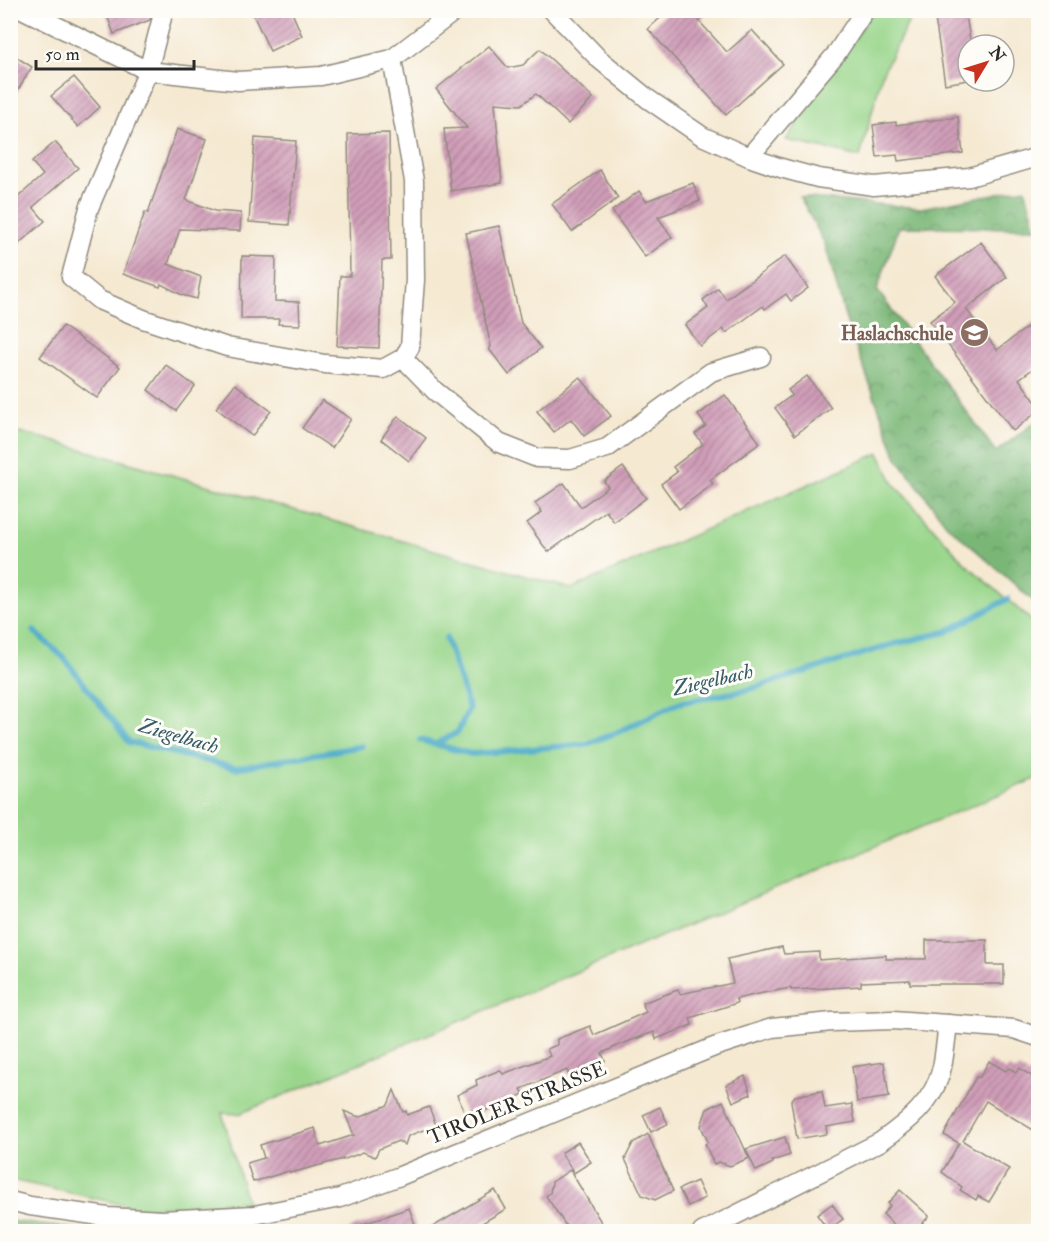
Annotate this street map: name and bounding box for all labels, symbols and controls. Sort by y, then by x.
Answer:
scale bar [36,33,194,71]
north arrow [956,33,1016,93]
text: N [984,42,1010,67]
text: 50 m [45,43,80,66]
school or university icon: Haslachschule [958,317,990,349]
place label: Haslachschule [841,321,954,346]
water label: Ziegelbach [669,658,756,703]
water label: Ziegelbach [135,712,222,760]
street label: TIROLER STRASSE [424,1056,610,1150]

